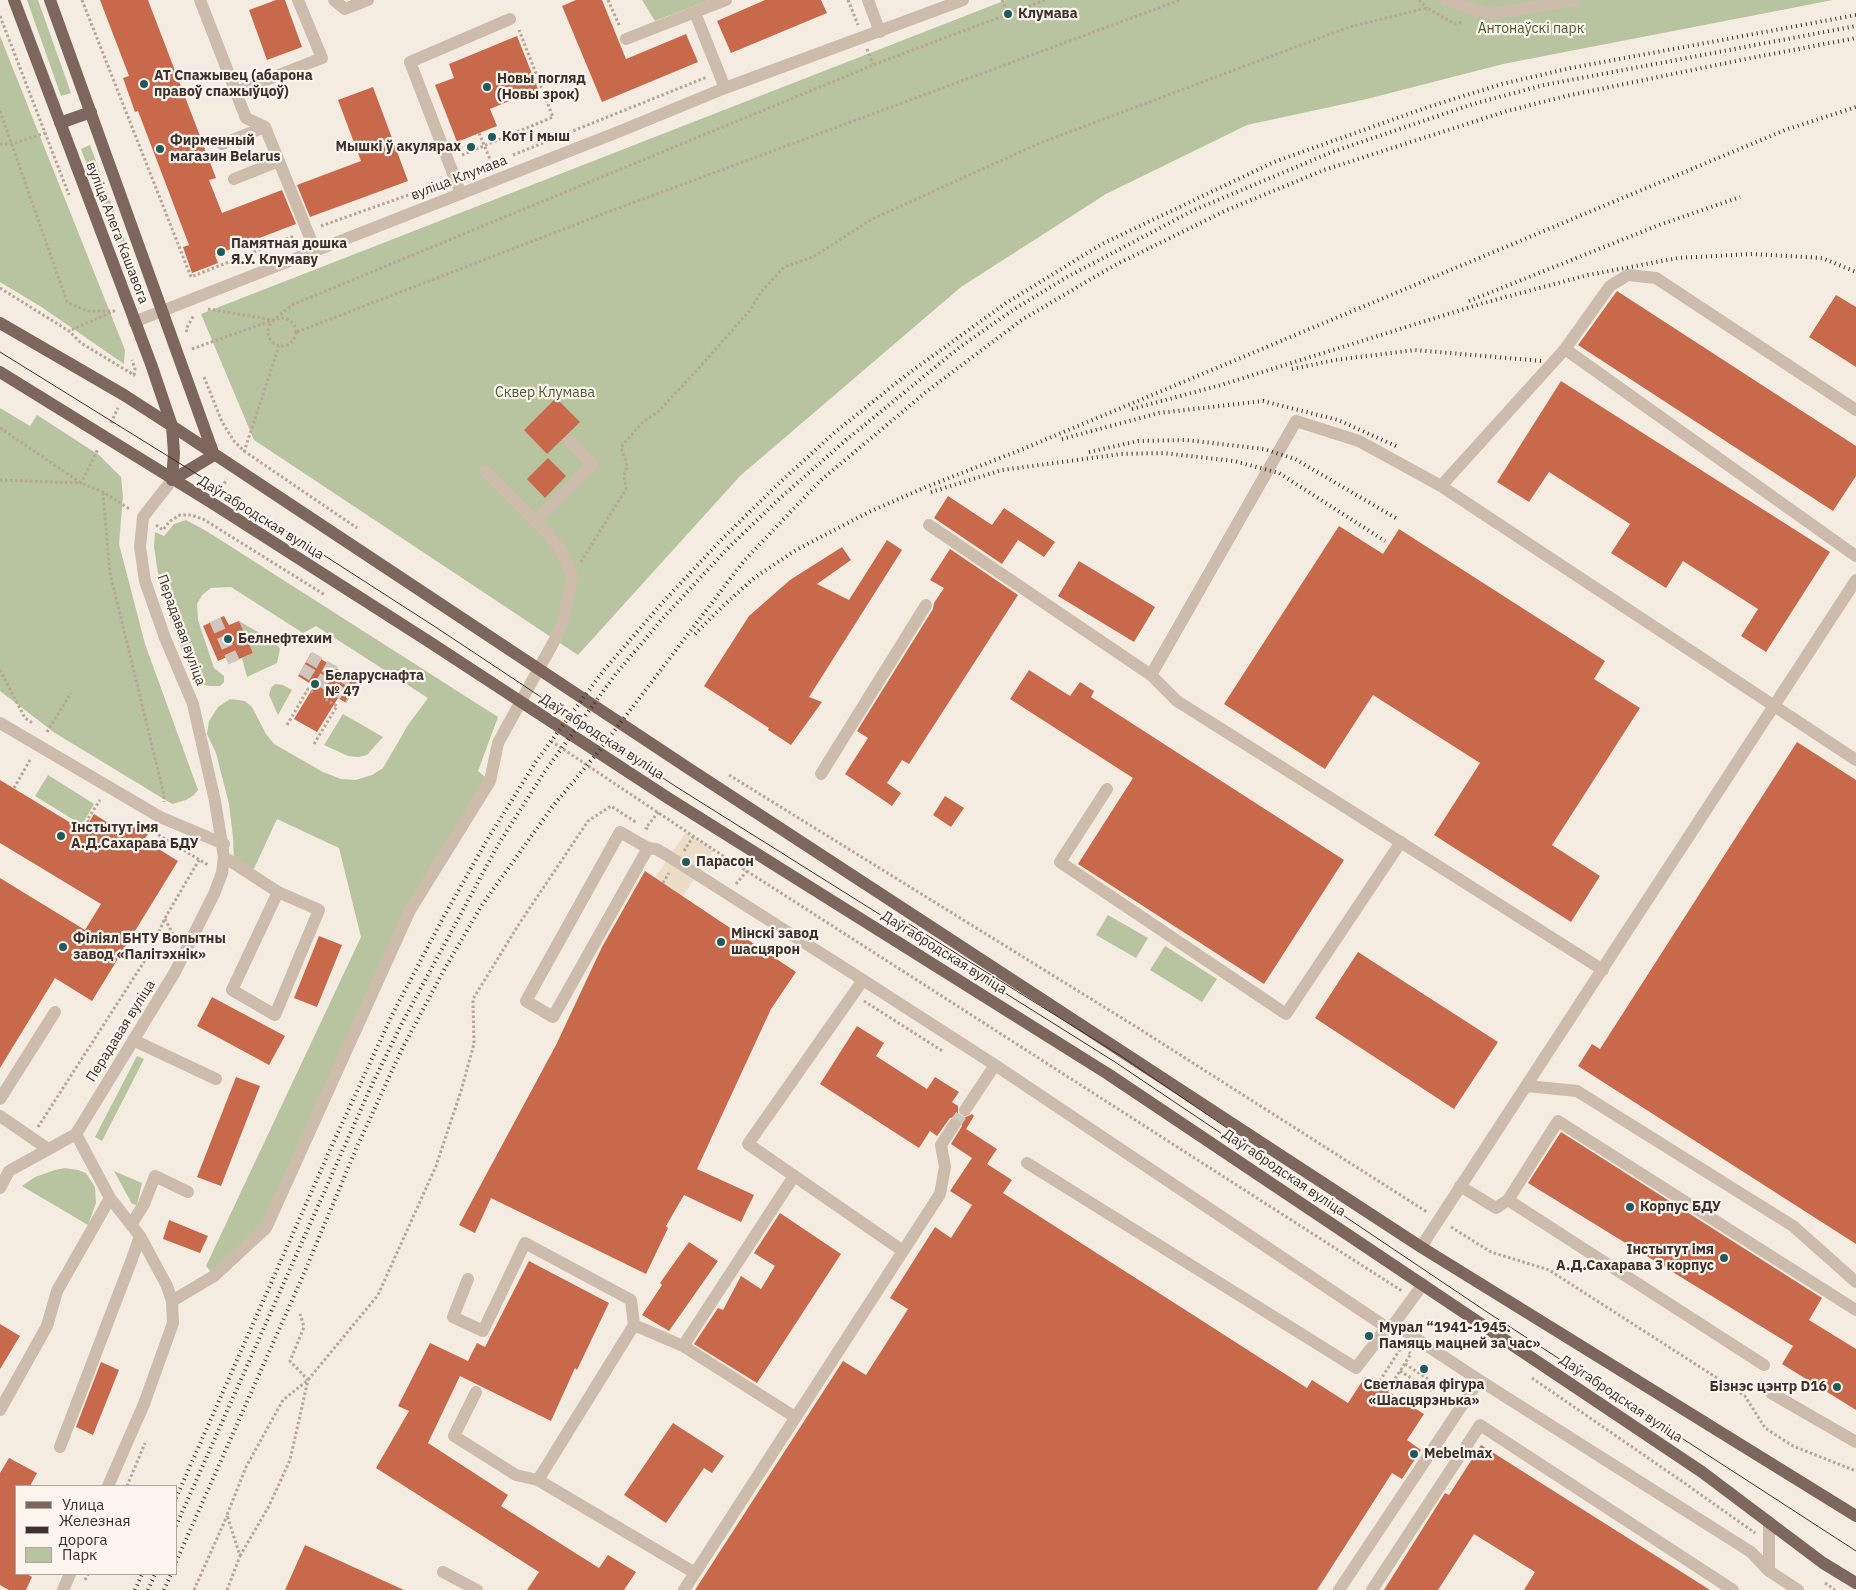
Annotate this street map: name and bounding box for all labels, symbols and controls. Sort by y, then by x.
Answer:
place label: Клумава [1018,6,1078,22]
marker: Клумава [1002,8,1014,20]
park label: Антонаўскі парк [1478,21,1584,37]
place label: АТ Спажывец (абарона правоў спажыўцоў) [154,68,313,100]
place label: Новы погляд (Новы зрок) [497,71,586,104]
marker: АТ Спажывец (абарона правоў спажыўцоў) [138,78,150,90]
marker: Новы погляд (Новы зрок) [481,81,493,93]
place label: Кот і мыш [502,129,570,145]
marker: Кот і мыш [486,131,498,143]
place label: Фирменный магазин Belarus [170,133,281,166]
place label: Мышкі ў акулярах [336,139,461,155]
marker: Мышкі ў акулярах [465,141,477,153]
marker: Фирменный магазин Belarus [154,143,166,155]
street label: вуліца Клумава [409,152,509,204]
street label: вуліца Алега Кашавога [82,160,152,306]
place label: Памятная дошка Я.У. Клумаву [231,236,347,268]
marker: Памятная дошка Я.У. Клумаву [215,246,227,258]
park label: Сквер Клумава [495,385,595,401]
street label: Даўгабродская вуліца [195,473,327,563]
street label: Перадавая вуліца [153,572,209,688]
place label: Белнефтехим [238,631,332,647]
marker: Белнефтехим [222,633,234,645]
place label: Беларуснафта № 47 [325,668,424,700]
marker: Беларуснафта № 47 [309,678,321,690]
street label: Даўгабродская вуліца [537,691,667,783]
place label: Інстытут імя А.Д.Сахарава БДУ [71,820,199,852]
marker: Інстытут імя А.Д.Сахарава БДУ [55,830,67,842]
place label: Парасон [696,854,754,870]
marker: Парасон [680,856,692,868]
street label: Даўгабродская вуліца [878,908,1010,998]
place label: Мінскі завод шасцярон [731,926,818,959]
place label: Філіял БНТУ Вопытны завод «Палітэхнік» [73,931,226,964]
marker: Мінскі завод шасцярон [715,936,727,948]
marker: Філіял БНТУ Вопытны завод «Палітэхнік» [57,941,69,953]
street label: Перадавая вуліца [83,977,159,1085]
street label: Даўгабродская вуліца [1219,1126,1349,1220]
place label: Корпус БДУ [1640,1199,1721,1215]
marker: Корпус БДУ [1624,1201,1636,1213]
place label: Інстытут імя А.Д.Сахарава 3 корпус [1556,1242,1714,1274]
marker: Інстытут імя А.Д.Сахарава 3 корпус [1718,1252,1730,1264]
place label: Мурал “1941-1945. Памяць мацней за час» [1379,1320,1540,1352]
marker: Мурал “1941-1945. Памяць мацней за час» [1363,1330,1375,1342]
street label: Даўгабродская вуліца [1556,1352,1686,1446]
marker: Светлавая фігура «Шасцярэнька» [1418,1363,1430,1375]
place label: Светлавая фігура «Шасцярэнька» [1363,1377,1485,1410]
place label: Бізнэс цэнтр D16 [1709,1379,1827,1395]
marker: Бізнэс цэнтр D16 [1831,1381,1843,1393]
place label: Mebelmax [1424,1446,1492,1462]
marker: Mebelmax [1408,1448,1420,1460]
legend [15,1485,178,1575]
text: Улица [62,1495,104,1514]
text: Железная дорога [59,1511,130,1549]
text: Парк [62,1545,97,1564]

